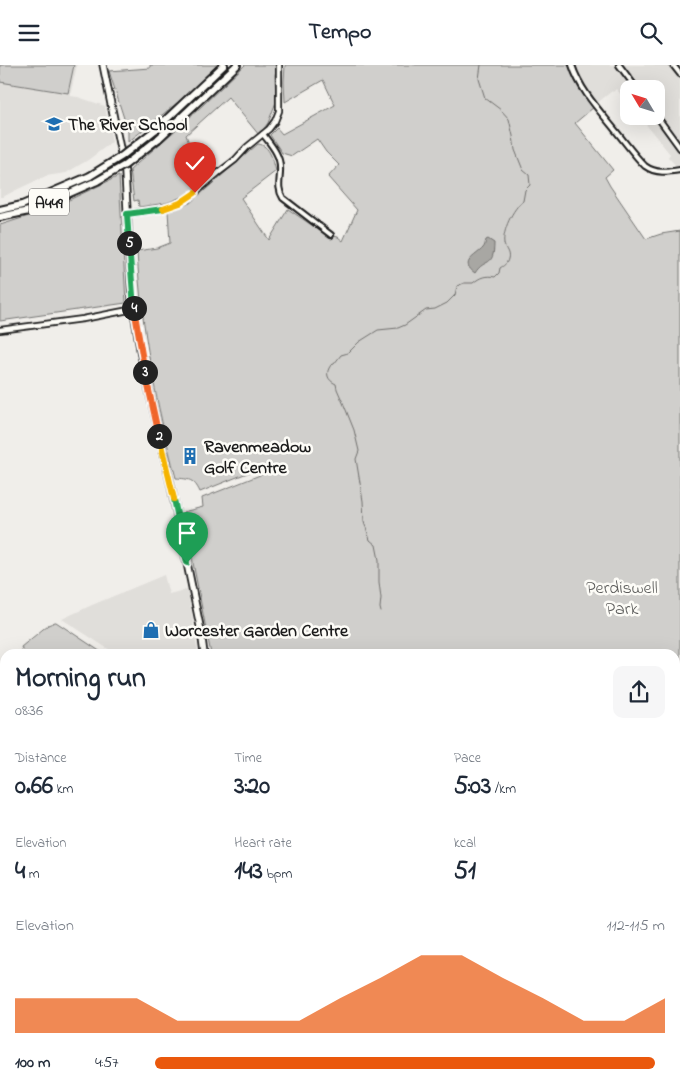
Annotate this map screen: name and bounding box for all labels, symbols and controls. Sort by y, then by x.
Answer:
text: Tempo [309,17,371,49]
icon: menu [15,19,43,47]
icon: search [637,19,665,47]
north arrow [620,80,665,125]
map controls [620,80,665,125]
place label: The River School [68,113,188,139]
school or university icon: The River School [44,114,64,134]
pin [174,142,216,193]
icon: check [181,149,209,177]
road number: A449 [29,189,69,215]
pin: 5 [116,231,142,255]
text: 5 [125,233,134,254]
pin: 4 [122,295,146,321]
text: 4 [132,298,137,319]
pin: 3 [132,359,158,385]
text: 3 [143,362,148,383]
pin: 2 [146,423,172,449]
text: 2 [156,426,163,447]
place label: Ravenmeadow Golf Centre [204,435,311,482]
building icon: Ravenmeadow Golf Centre [180,446,200,466]
pin [166,512,208,563]
icon: arrive [173,519,201,547]
park label: Perdiswell Park [586,576,658,623]
place label: Worcester Garden Centre [165,619,349,645]
shop icon: Worcester Garden Centre [141,620,161,640]
text: Morning run [15,659,146,700]
button: share [613,666,665,718]
text: 08:36 [15,699,43,723]
text: Distance [15,748,67,769]
text: Time [234,748,262,769]
text: Pace [454,748,481,769]
text: 0.66 [15,769,53,805]
text: 3:20 [234,769,270,805]
text: 5:03 [454,769,491,805]
text: km [53,779,73,800]
text: /km [491,779,516,800]
text: Elevation [15,833,66,854]
text: Heart rate [234,833,292,854]
text: kcal [454,833,476,854]
text: 4 [15,854,25,890]
text: 143 [234,854,263,890]
text: 51 [454,854,476,890]
text: m [25,864,40,885]
text: bpm [263,864,292,885]
text: Elevation [15,914,74,938]
text: 112–115 m [607,914,665,938]
text: 100 m [15,1051,50,1075]
text: 4:57 [95,1051,119,1075]

